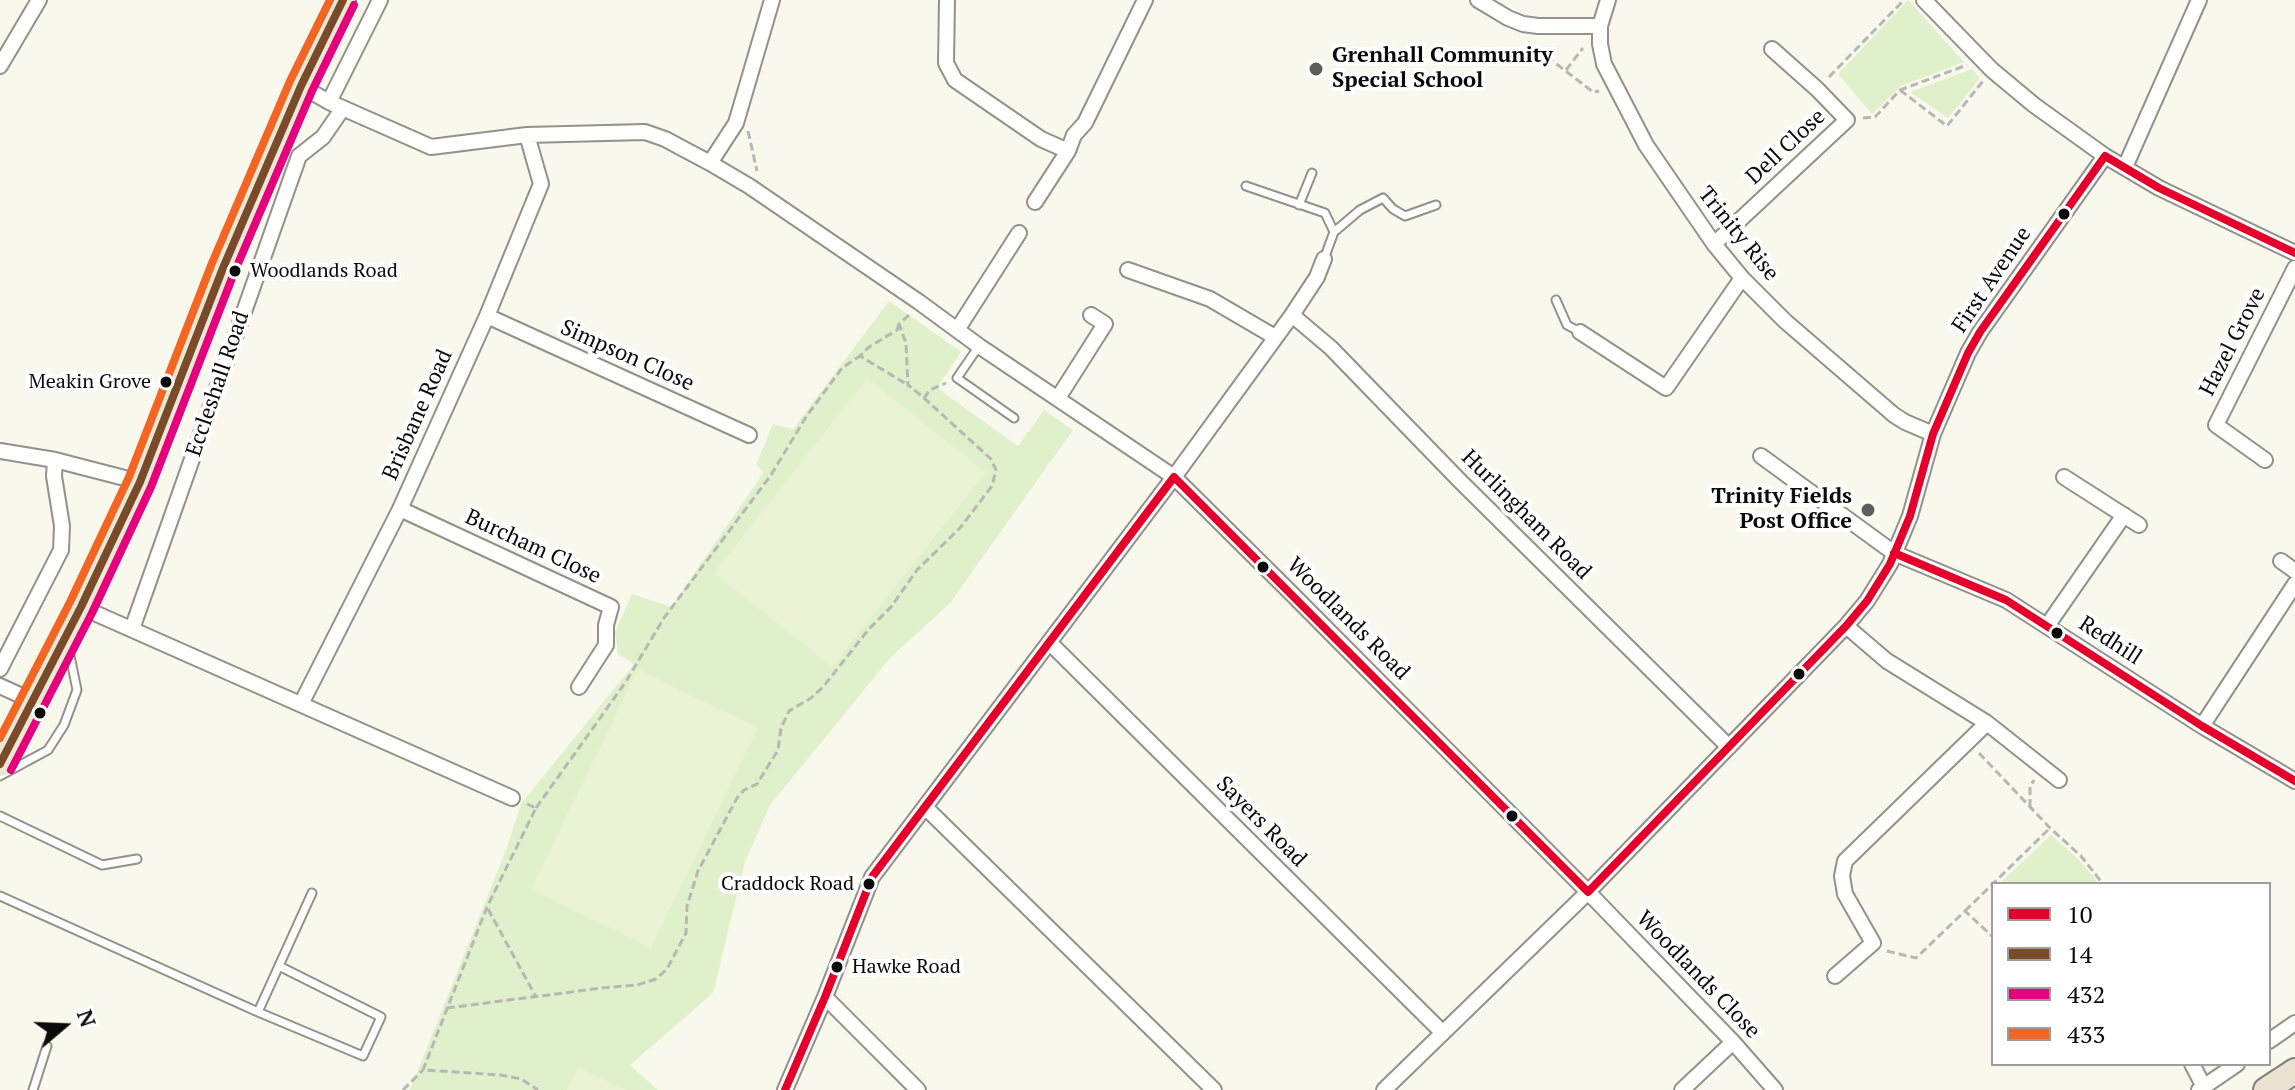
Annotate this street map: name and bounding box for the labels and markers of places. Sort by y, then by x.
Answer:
place label: Grenhall Community Special School [1332,43,1553,94]
marker: Grenhall Community Special School [1307,60,1325,78]
unlabelled marker [2056,206,2072,222]
place label: Woodlands Road [250,259,398,283]
marker: Woodlands Road [227,263,243,279]
place label: Meakin Grove [28,370,151,394]
marker: Meakin Grove [158,374,174,390]
place label: Trinity Fields Post Office [1711,484,1852,536]
marker: Trinity Fields Post Office [1859,501,1877,519]
unlabelled marker [1255,559,1271,575]
unlabelled marker [2049,625,2065,641]
unlabelled marker [1791,666,1807,682]
unlabelled marker [32,705,48,721]
unlabelled marker [1504,808,1520,824]
place label: Craddock Road [721,872,854,896]
marker: Craddock Road [861,876,877,892]
place label: Hawke Road [852,955,961,979]
marker: Hawke Road [829,959,845,975]

